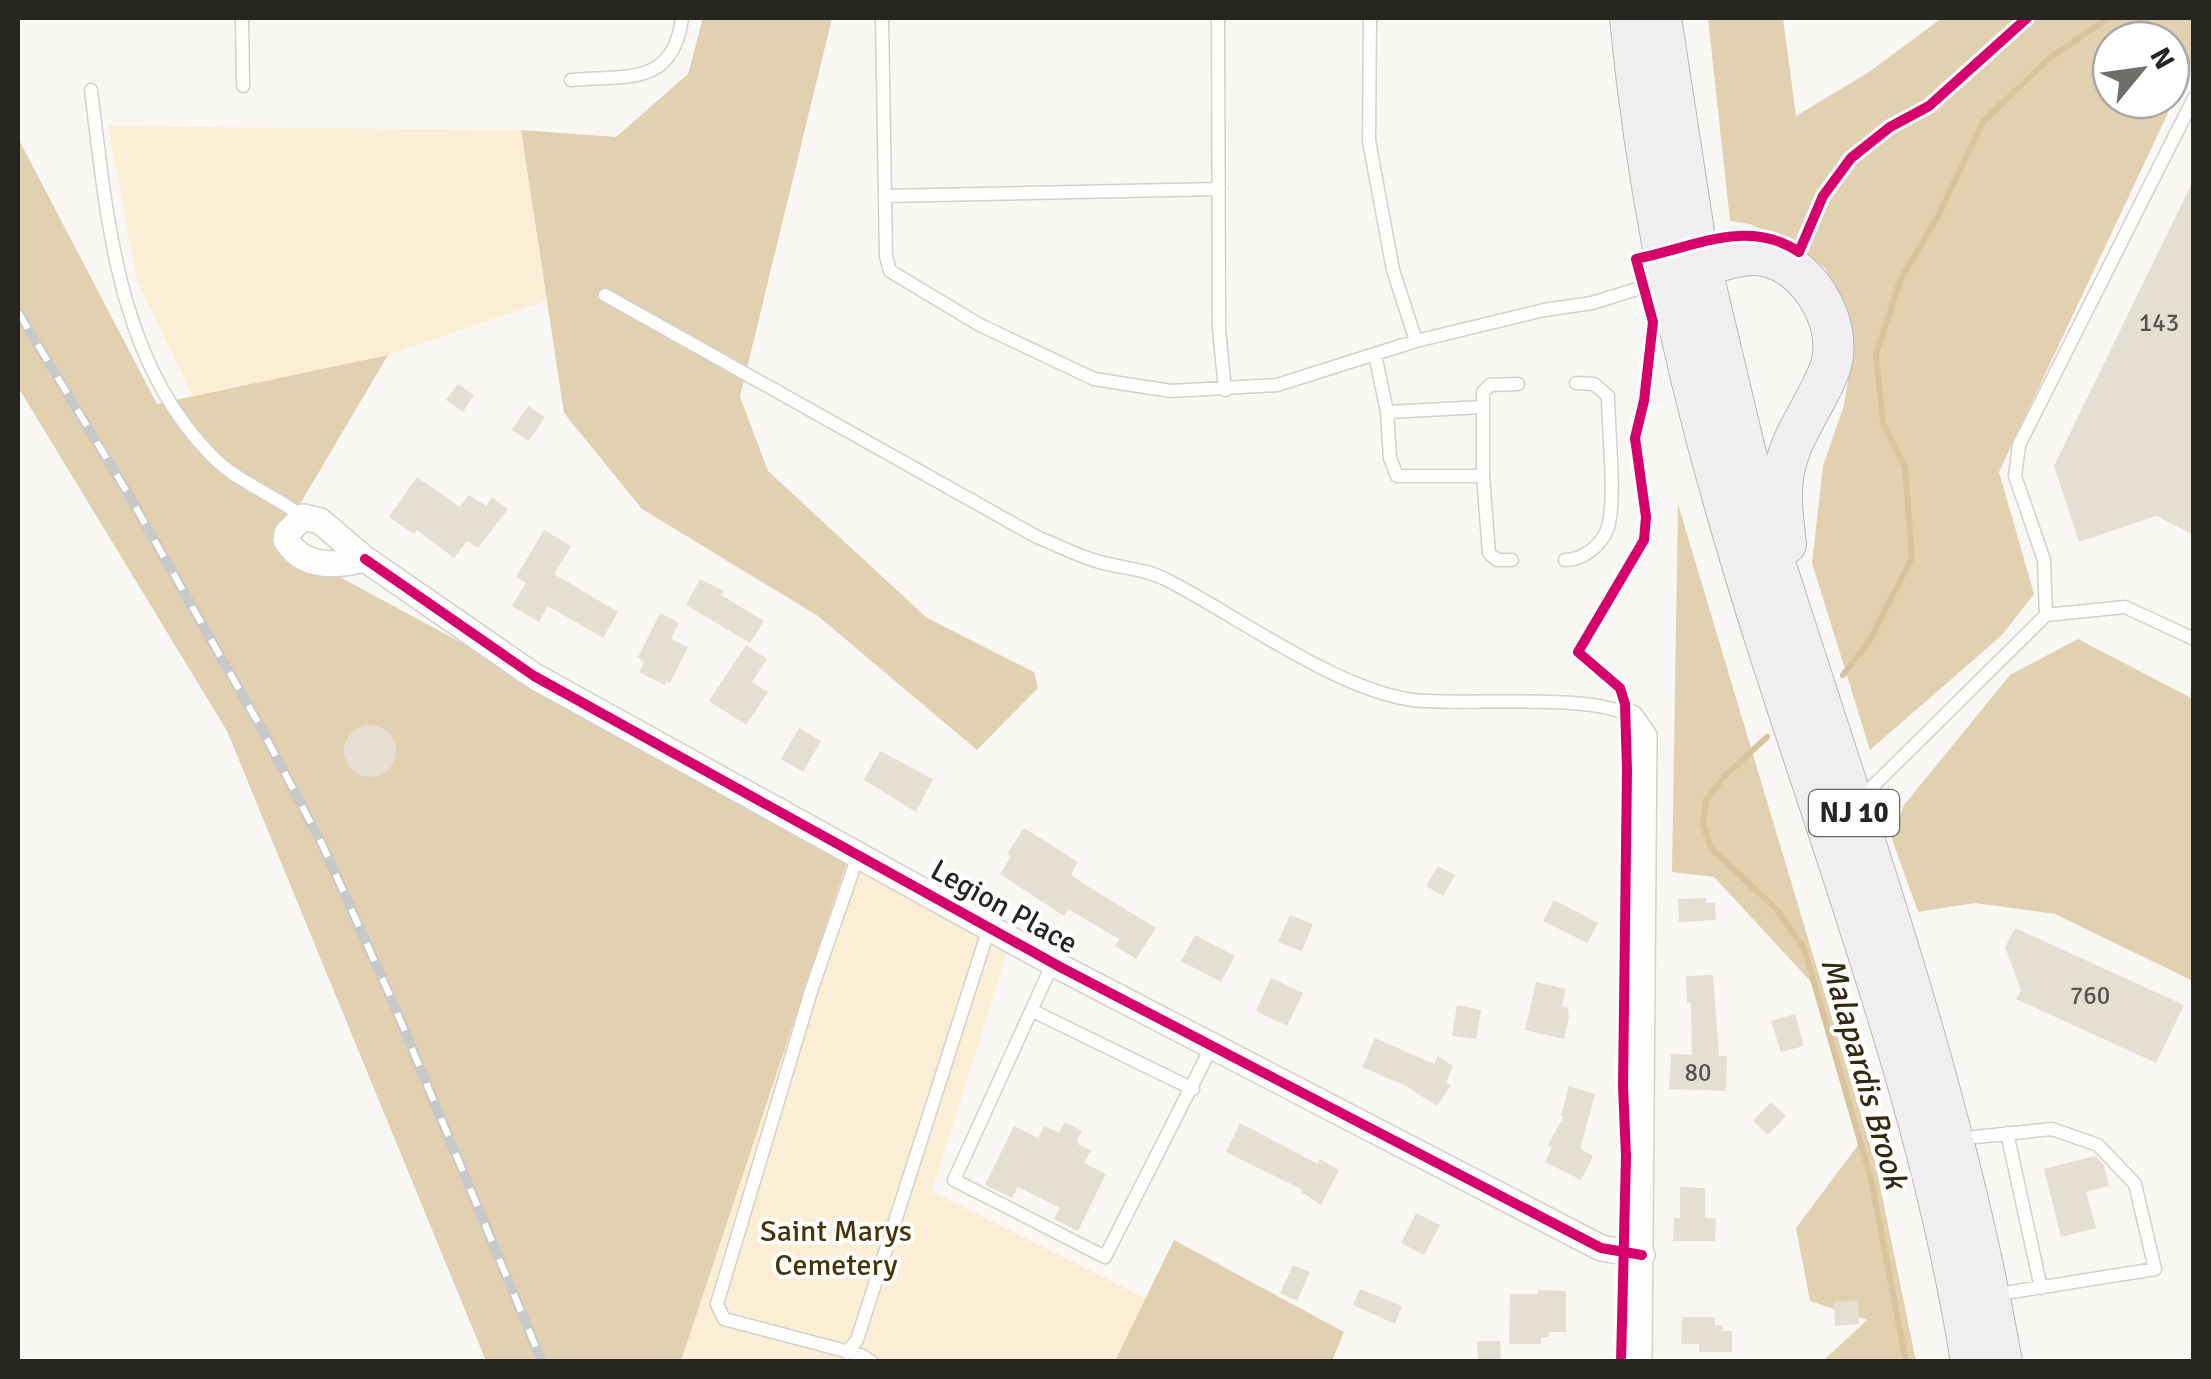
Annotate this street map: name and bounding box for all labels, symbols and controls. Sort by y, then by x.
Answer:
north arrow [2091,20,2191,120]
text: N [2142,42,2182,75]
house number: 143 [2139,307,2179,338]
road number: NJ 10 [1809,790,1899,836]
street label: Legion Place [924,851,1084,963]
water label: Malapardis Brook [1812,953,1916,1196]
house number: 760 [2070,980,2110,1011]
house number: 80 [1684,1057,1712,1088]
park label: Saint Marys Cemetery [760,1213,912,1284]

